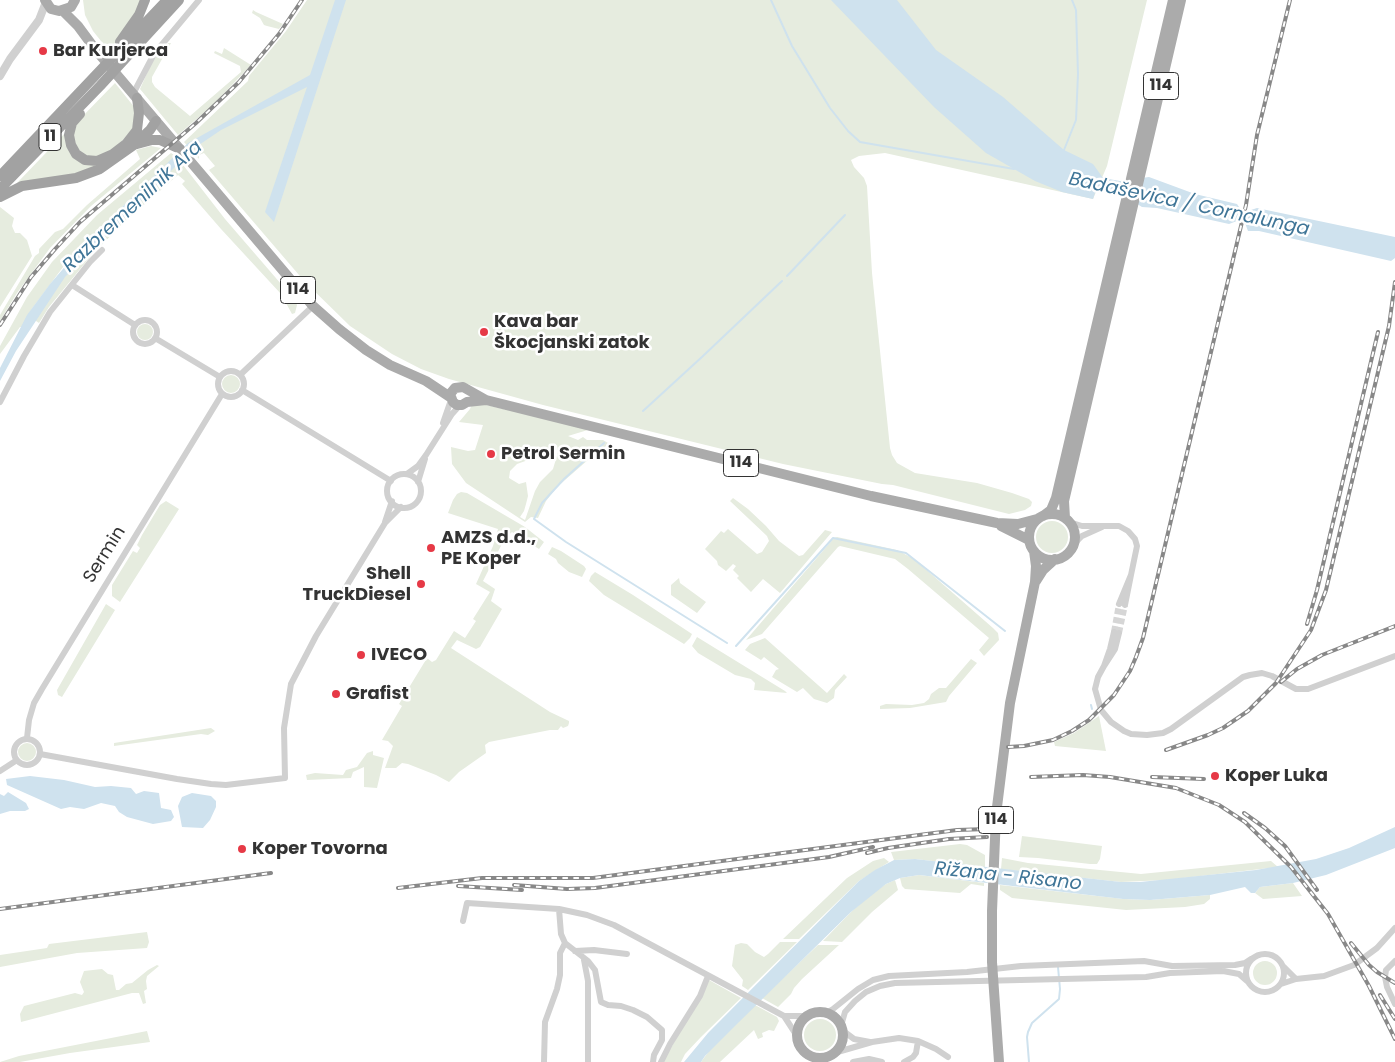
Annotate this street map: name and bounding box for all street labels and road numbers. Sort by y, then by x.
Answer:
road number: 114 [1144,72,1178,100]
road number: 11 [39,124,61,150]
road number: 114 [280,276,316,304]
road number: 114 [724,449,758,476]
street label: Sermin [79,523,131,587]
road number: 114 [978,806,1014,834]

